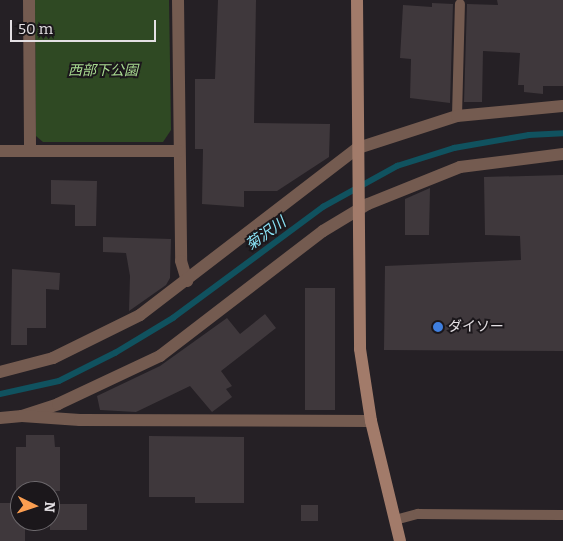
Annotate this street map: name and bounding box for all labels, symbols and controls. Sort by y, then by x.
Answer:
scale bar [12,10,159,42]
text: 50 m [18,20,53,38]
park label: 西部下公園 [68,63,138,79]
water label: 菊沢川 [243,213,289,255]
place label: ダイソー [448,319,504,335]
marker: ダイソー [432,321,444,333]
north arrow [10,481,60,531]
text: N [41,501,58,513]

